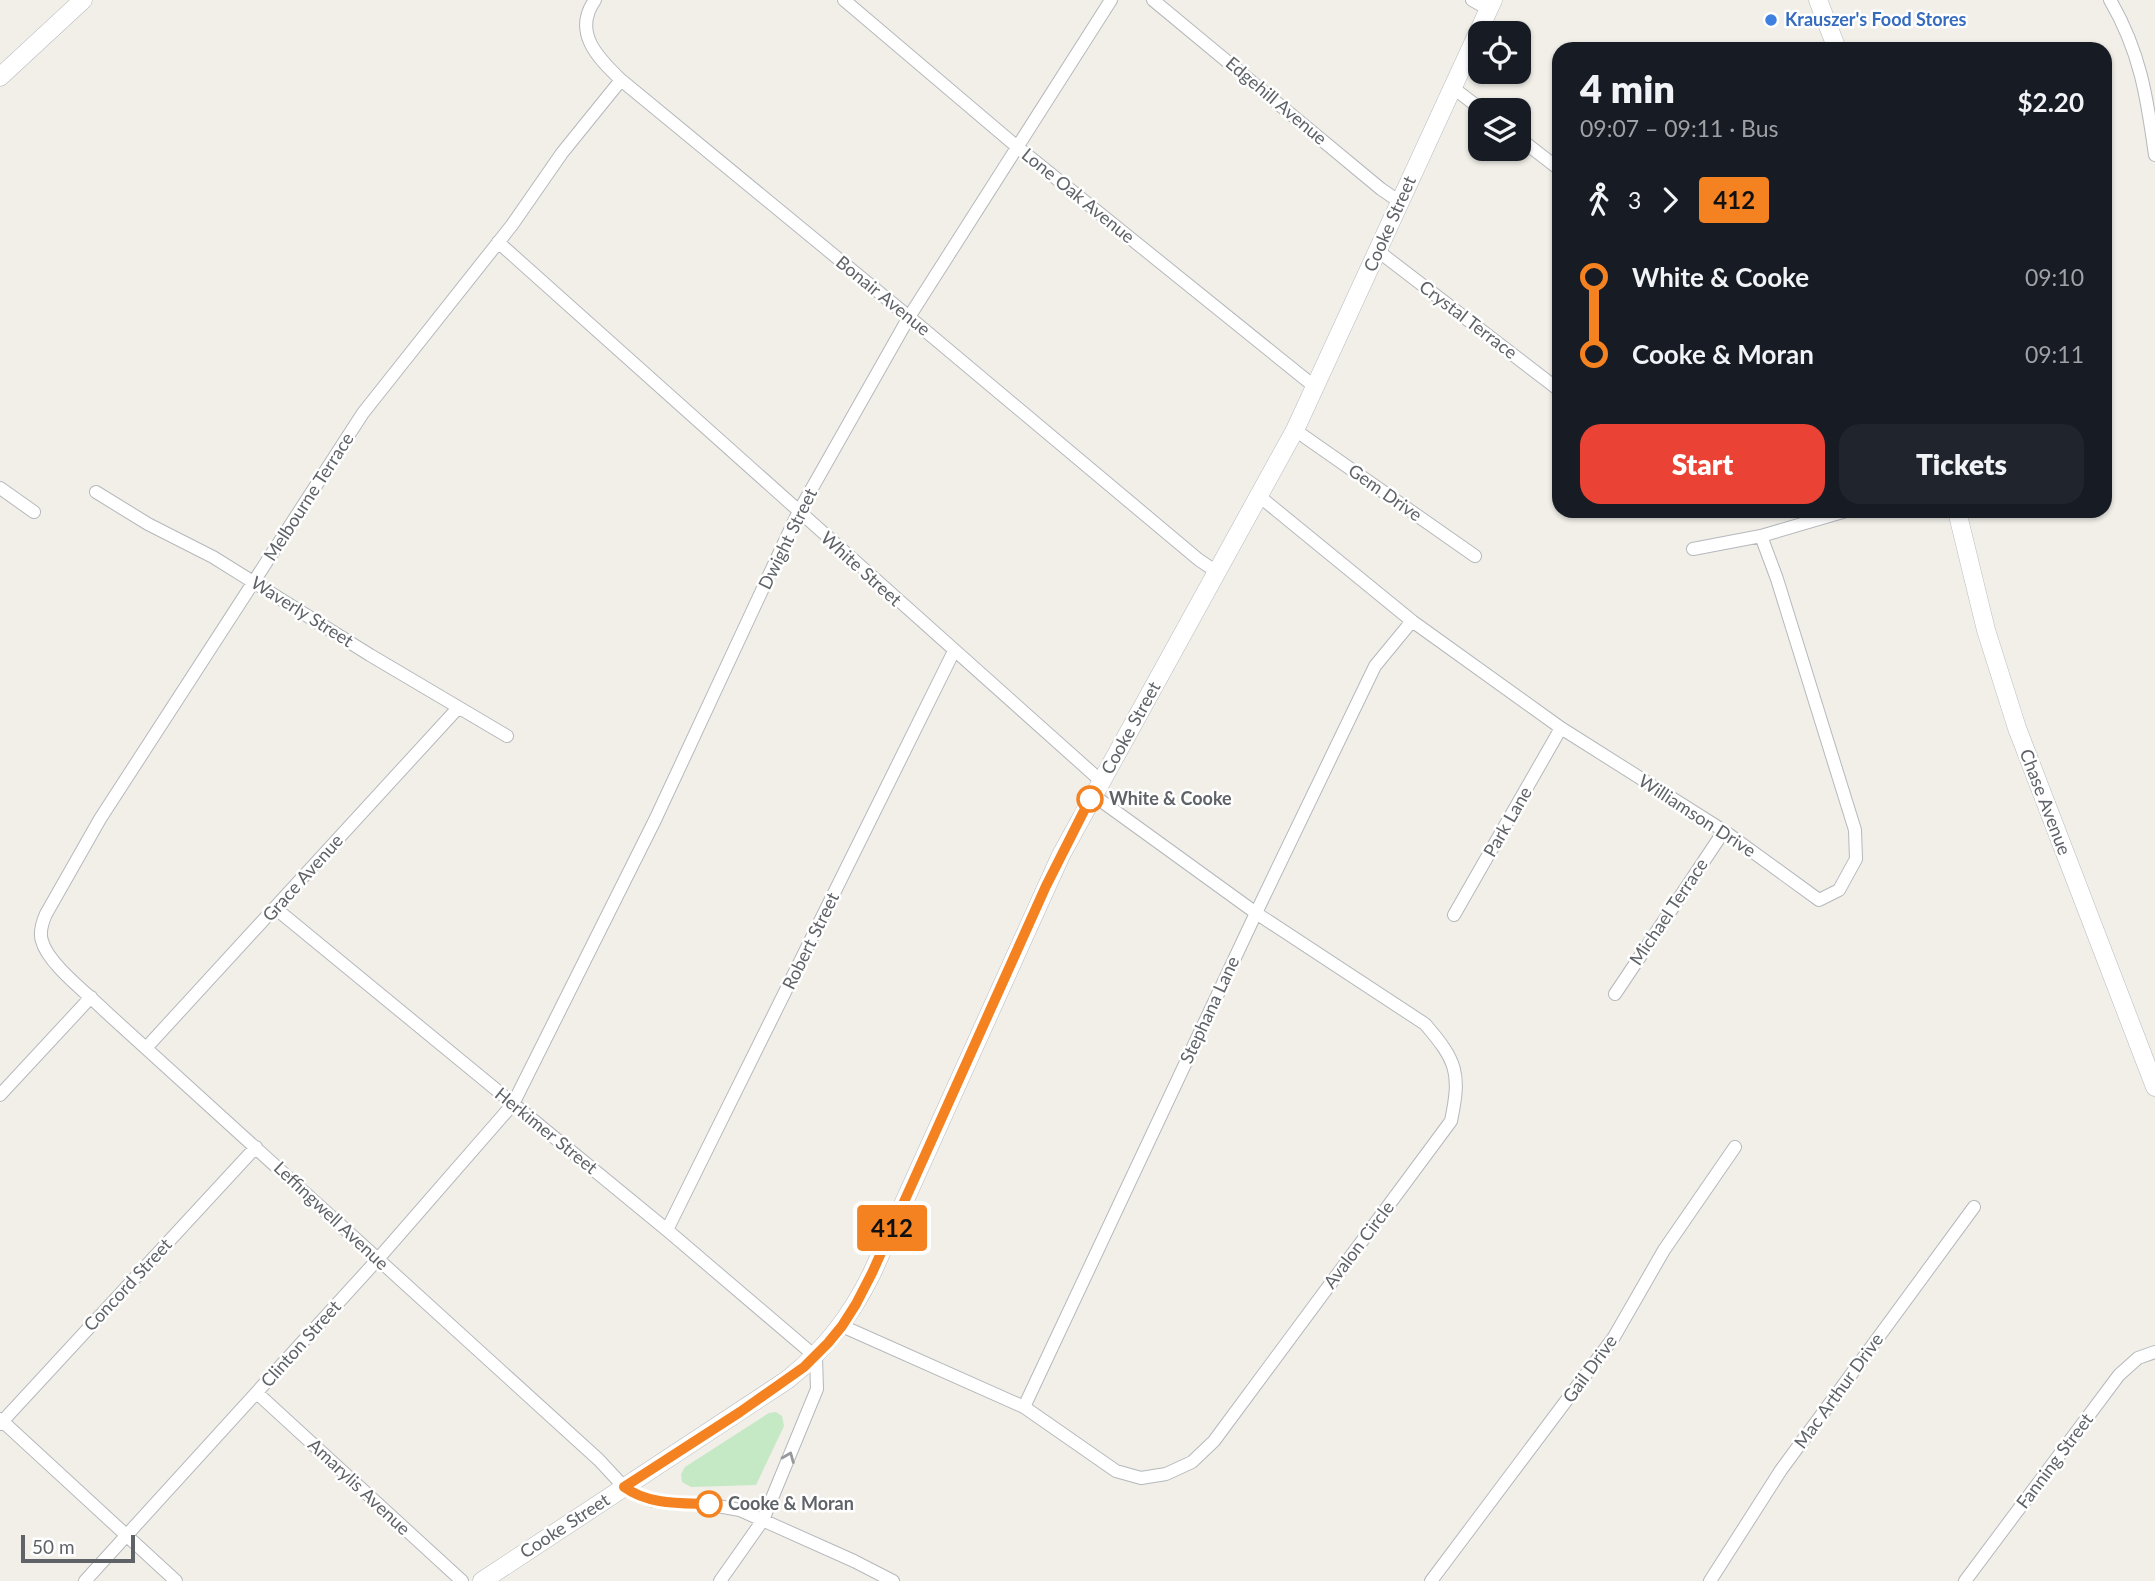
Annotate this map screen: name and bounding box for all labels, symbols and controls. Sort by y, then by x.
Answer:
place label: Krauszer's Food Stores [1785,8,1967,30]
marker: Krauszer's Food Stores [1763,12,1779,28]
map controls [1468,21,1531,161]
button: locate [1468,21,1531,84]
street label: Edgehill Avenue [1222,52,1332,149]
text: 4 min [1580,65,1675,111]
text: $2.20 [2018,86,2084,118]
button: layers [1468,98,1531,161]
text: 09:07 – 09:11 · Bus [1580,114,1779,142]
street label: Lone Oak Avenue [1018,143,1139,247]
street label: Cooke Street [1358,172,1420,275]
icon: walk [1580,181,1618,219]
icon: forward [1651,181,1689,219]
text: 412 [1713,185,1755,214]
text: 3 [1628,186,1641,214]
street label: Bonair Avenue [832,251,935,340]
text: White & Cooke [1632,261,1809,293]
text: 09:10 [2025,263,2084,291]
street label: Crystal Terrace [1415,275,1522,363]
text: Cooke & Moran [1632,338,1814,370]
text: 09:11 [2025,340,2084,368]
button: Start [1580,424,1825,504]
button: Tickets [1839,424,2084,504]
street label: Melbourne Terrace [259,428,358,565]
street label: Gem Drive [1345,459,1427,526]
street label: Dwight Street [753,484,821,593]
street label: White Street [817,526,907,611]
street label: Waverly Street [247,571,358,652]
street label: Cooke Street [1096,677,1165,778]
street label: Chase Avenue [2016,745,2076,858]
street label: Williamson Drive [1635,769,1760,861]
street label: Park Lane [1478,782,1536,861]
marker: White & Cooke [1077,786,1103,812]
place label: White & Cooke [1109,787,1232,809]
street label: Grace Avenue [257,829,347,926]
street label: Michael Terrace [1624,854,1712,969]
street label: Robert Street [777,888,843,993]
street label: Stephana Lane [1175,953,1244,1067]
street label: Herkimer Street [491,1082,603,1179]
street label: Leffingwell Avenue [270,1156,394,1274]
street label: Avalon Circle [1318,1196,1398,1292]
line badge: 412 [852,1205,932,1251]
text: 412 [871,1213,913,1242]
street label: Concord Street [79,1233,176,1335]
street label: Clinton Street [256,1295,345,1391]
street label: Mac Arthur Drive [1789,1329,1887,1452]
street label: Gail Drive [1557,1330,1621,1406]
street label: Fanning Street [2011,1408,2098,1512]
street label: Amarylis Avenue [304,1433,415,1539]
one-way arrow [781,1451,795,1463]
street label: Cooke Street [516,1488,614,1562]
marker: Cooke & Moran [696,1491,722,1517]
place label: Cooke & Moran [728,1492,854,1514]
scale bar [21,1532,135,1564]
text: 50 m [32,1535,75,1558]

